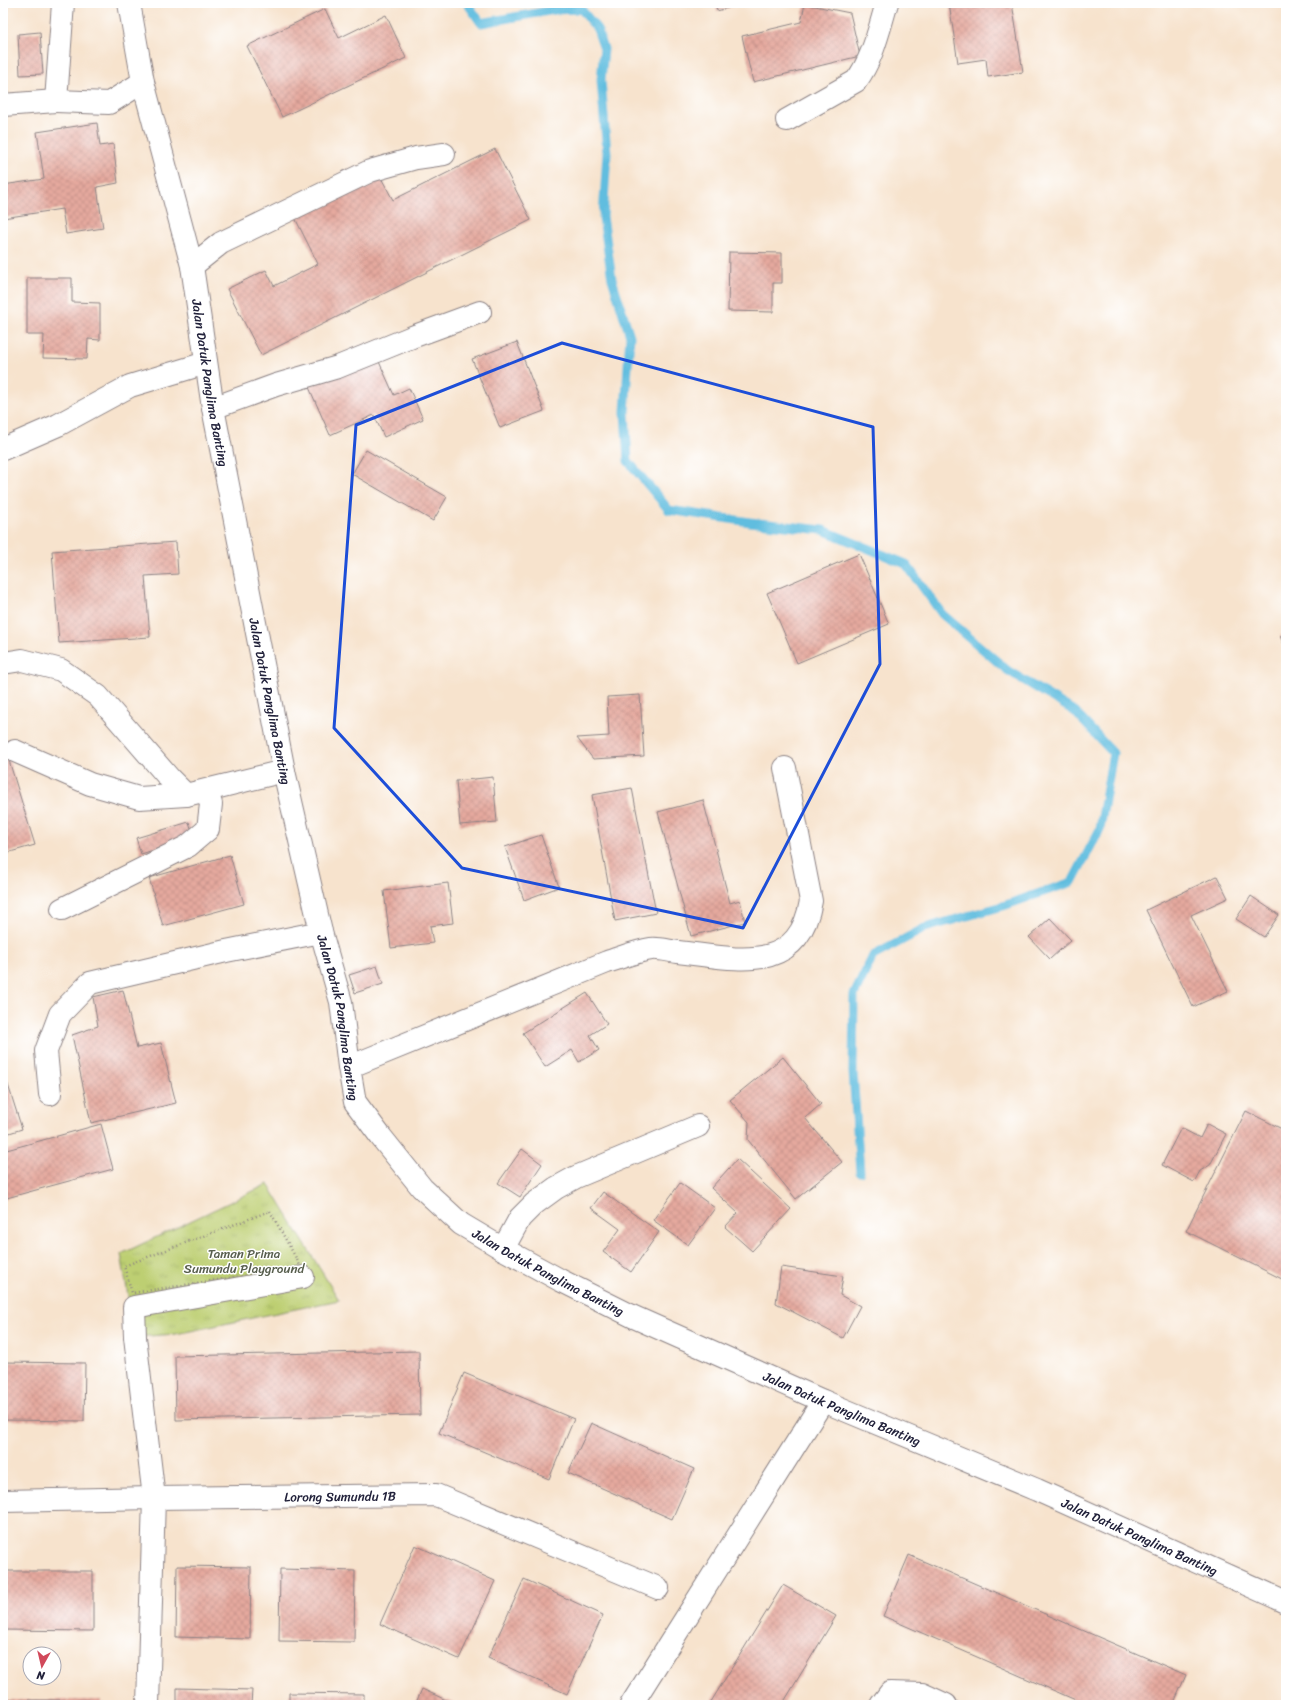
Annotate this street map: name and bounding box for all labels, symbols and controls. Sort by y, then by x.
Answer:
street label: Jalan Datuk Panglima Banting [185,297,235,469]
street label: Jalan Datuk Panglima Banting [242,615,298,787]
street label: Jalan Datuk Panglima Banting [310,931,366,1103]
street label: Jalan Datuk Panglima Banting [467,1222,629,1323]
park label: Taman Prima Sumundu Playground [184,1242,305,1280]
street label: Jalan Datuk Panglima Banting [758,1364,925,1453]
street label: Lorong Sumundu 1B [284,1484,396,1509]
street label: Jalan Datuk Panglima Banting [1057,1491,1222,1582]
north arrow [22,1646,62,1686]
text: N [35,1665,47,1685]

